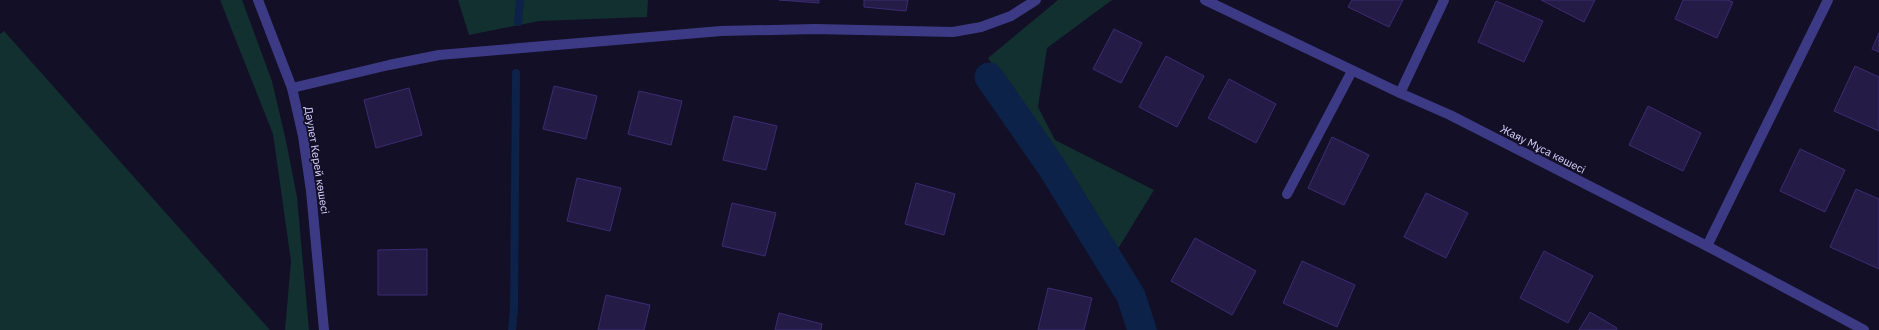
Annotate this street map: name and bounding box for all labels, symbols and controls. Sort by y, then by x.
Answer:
street label: Дәулет Керей көшесі [302,105,332,215]
street label: Жаяу Мұса көшесі [1498,121,1588,177]

